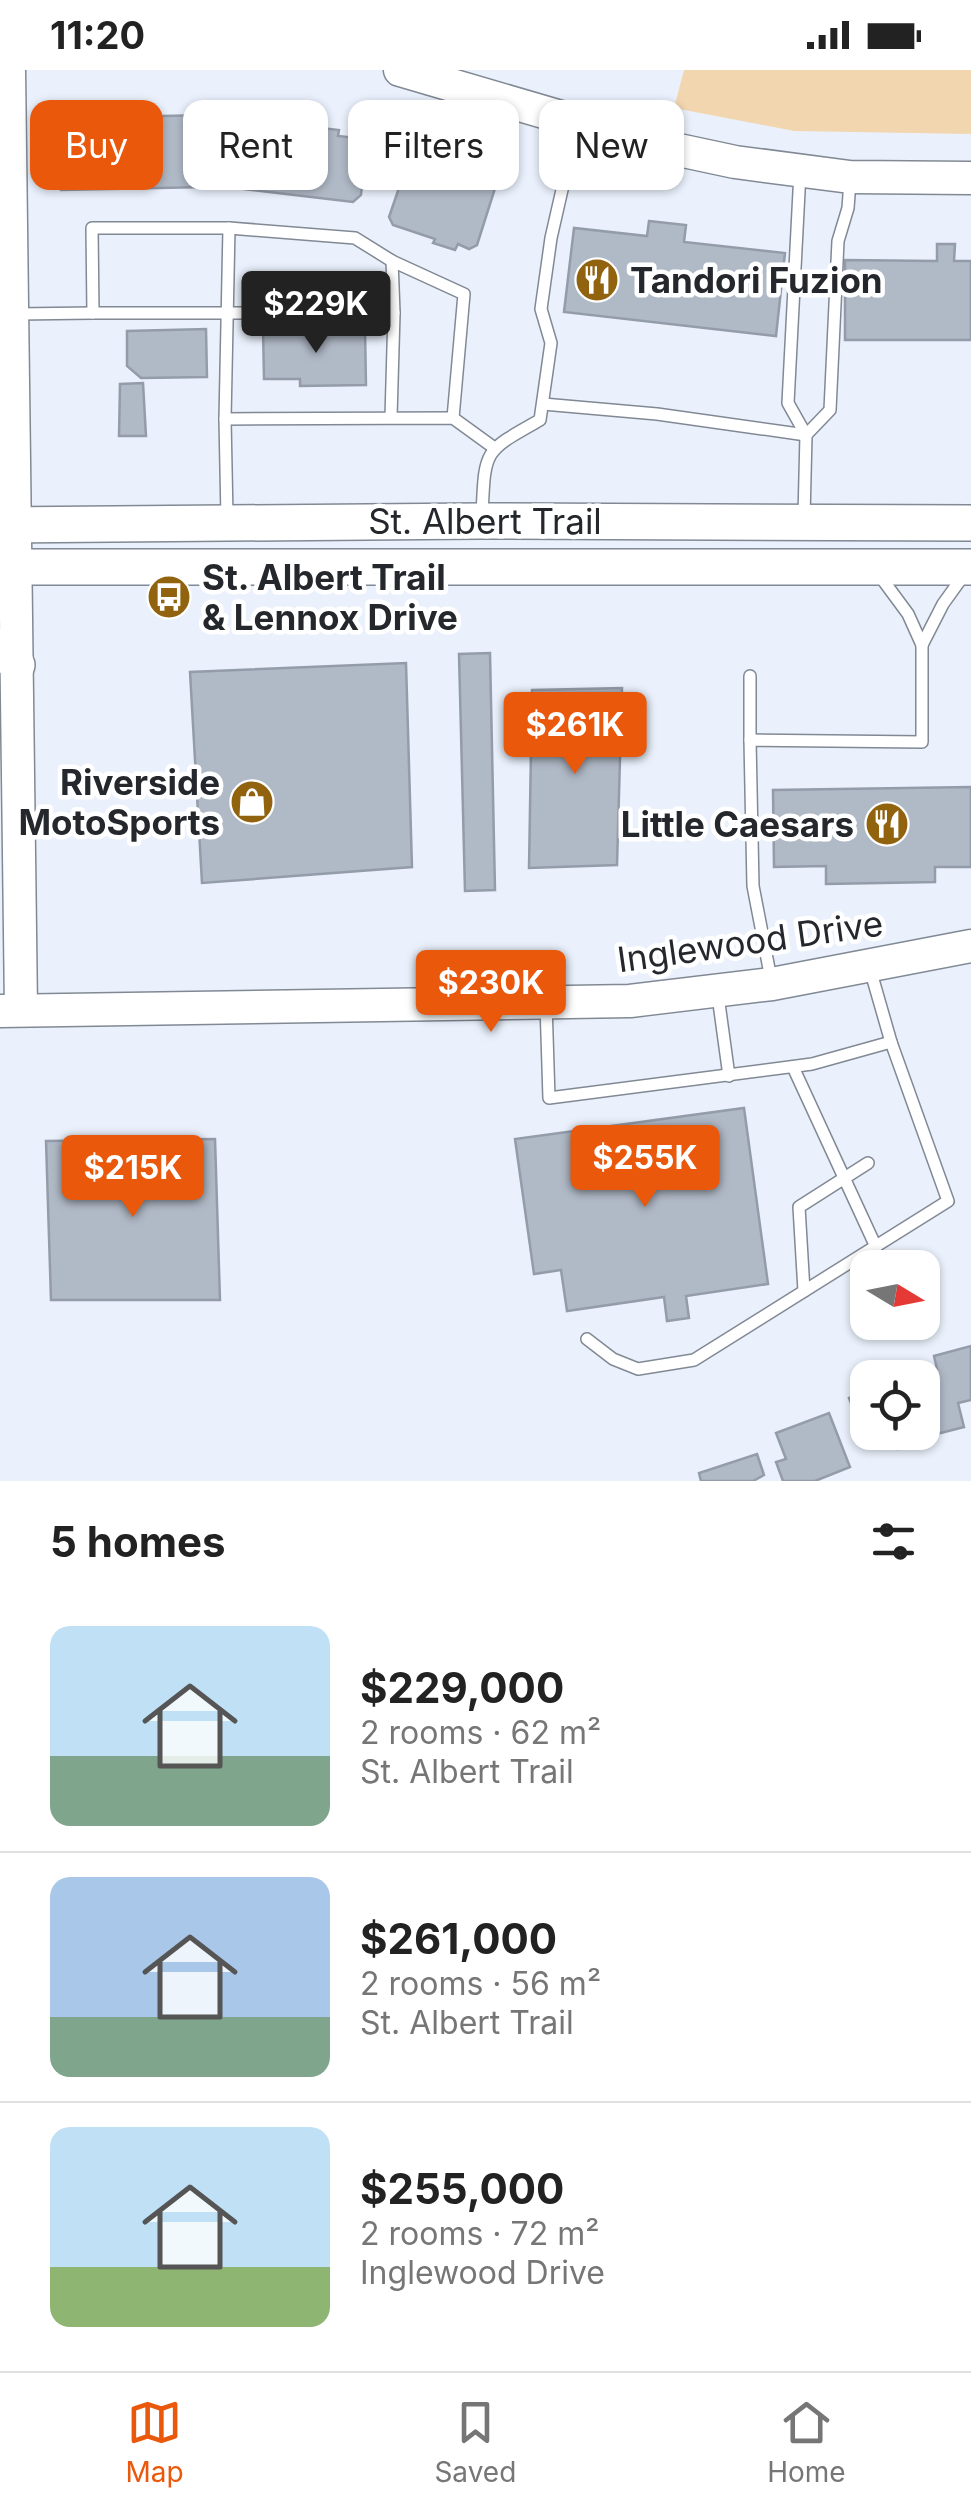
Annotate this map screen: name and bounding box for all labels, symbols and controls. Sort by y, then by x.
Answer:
text: 11:20 [50,12,145,58]
chip: Buy [30,100,163,190]
chip: Rent [183,100,328,190]
chip: Filters [348,100,519,190]
chip: New [539,100,684,190]
restaurant icon: Tandori Fuzion [574,257,620,303]
place label: Tandori Fuzion [630,259,883,301]
pin: $229K [246,271,386,356]
text: $229K [263,284,369,323]
street label: St. Albert Trail [368,500,602,542]
place label: St. Albert Trail & Lennox Drive [202,556,458,638]
bus stop icon: St. Albert Trail & Lennox Drive [146,574,192,620]
pin: $261K [505,692,645,777]
text: $261K [526,705,624,744]
place label: Riverside MotoSports [18,761,220,843]
shop icon: Riverside MotoSports [229,779,275,825]
restaurant icon: Little Caesars [864,801,910,847]
place label: Little Caesars [621,803,854,845]
street label: Inglewood Drive [614,902,886,980]
pin: $230K [421,950,561,1035]
text: $230K [438,963,544,1002]
pin: $255K [575,1125,715,1210]
pin: $215K [63,1135,203,1220]
text: $255K [592,1138,698,1177]
text: $215K [84,1148,182,1187]
north arrow [850,1250,940,1340]
map controls [850,1250,940,1450]
button: locate [850,1360,940,1450]
icon: filters [866,1514,921,1569]
text: 5 homes [50,1516,226,1567]
text: $229,000 [360,1662,564,1713]
icon: home [130,1666,250,1786]
text: 2 rooms · 62 m² [360,1713,601,1752]
text: St. Albert Trail [360,1752,574,1791]
text: $261,000 [360,1913,557,1964]
icon: home [130,1917,250,2037]
text: 2 rooms · 56 m² [360,1964,601,2003]
text: St. Albert Trail [360,2003,574,2042]
text: $255,000 [360,2163,564,2214]
icon: home [130,2167,250,2287]
text: 2 rooms · 72 m² [360,2214,599,2253]
text: Inglewood Drive [360,2253,605,2292]
tab: Map [125,2395,184,2489]
tab: Saved [434,2395,516,2489]
tab: Home [767,2395,846,2489]

